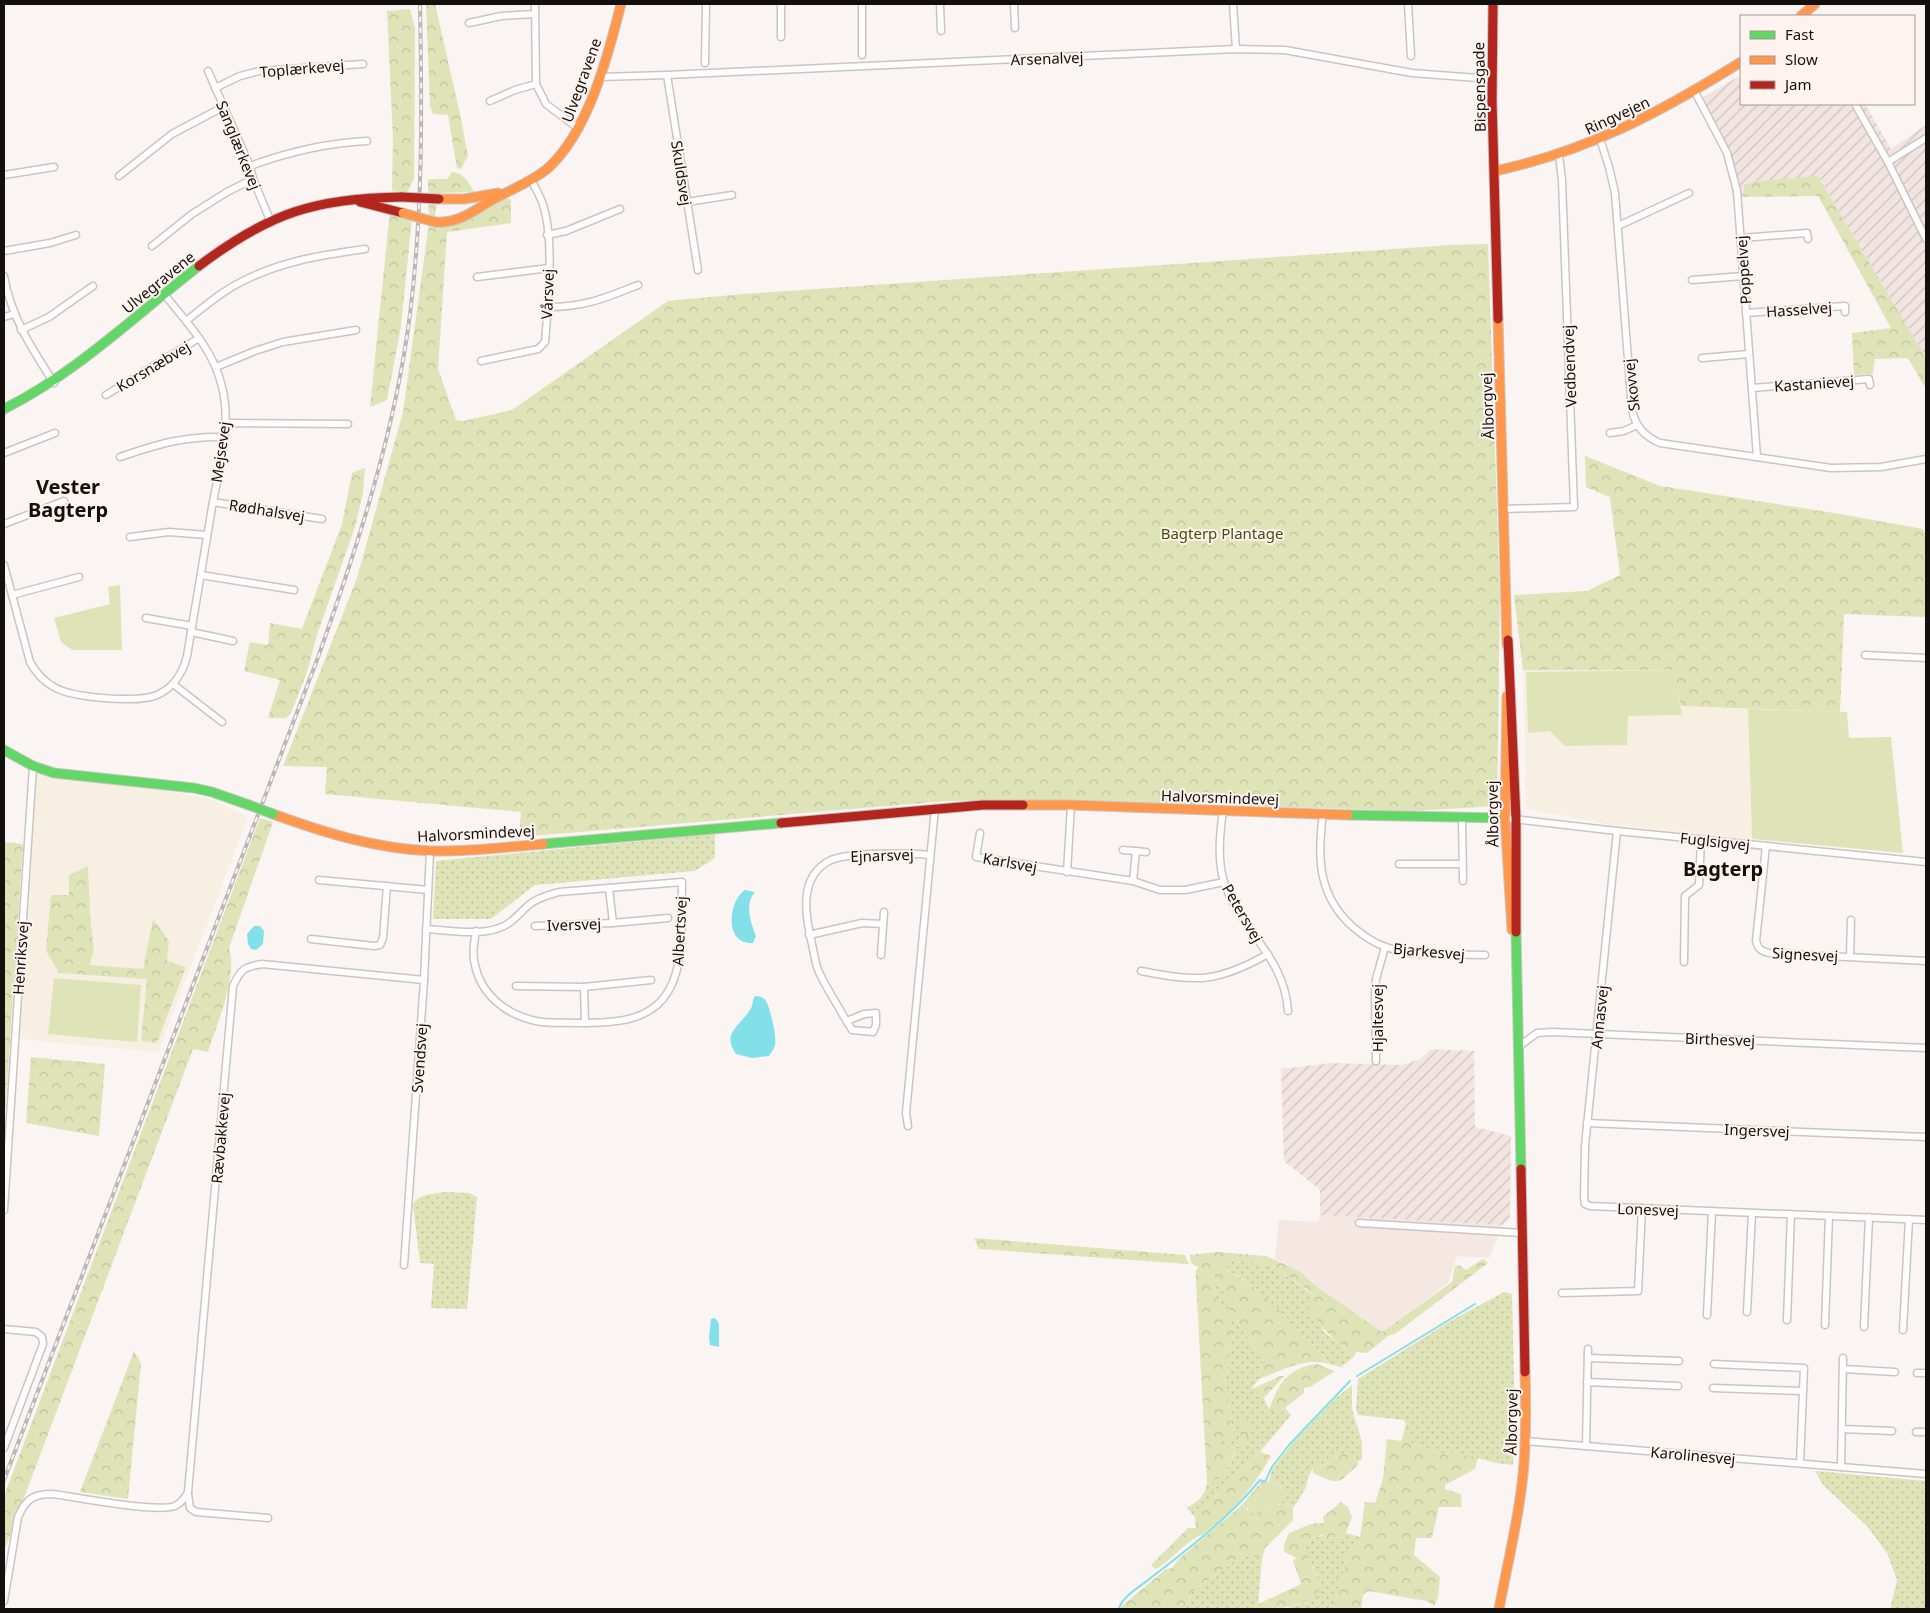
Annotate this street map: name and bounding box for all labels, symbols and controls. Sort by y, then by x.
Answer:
legend [1740,15,1915,105]
text: Fast [1785,24,1814,44]
street label: Ulvegravene [557,35,605,125]
street label: Bispensgade [1468,42,1490,132]
street label: Arsenalvej [1010,47,1084,69]
text: Slow [1785,49,1818,69]
street label: Toplærkevej [259,54,345,82]
text: Jam [1783,74,1812,94]
street label: Ringvejen [1581,91,1653,139]
street label: Sanglærkevej [212,98,266,192]
street label: Skuldsvej [667,139,697,207]
street label: Poppelvej [1731,235,1755,305]
street label: Ulvegravene [117,246,199,318]
street label: Vårsvej [536,268,558,320]
street label: Hasselvej [1765,297,1833,321]
street label: Vedbendvej [1558,324,1580,408]
street label: Korsnæbvej [112,336,194,396]
street label: Skovvej [1618,358,1644,412]
street label: Kastanievej [1773,370,1855,396]
street label: Ålborgvej [1476,372,1498,440]
street label: Mejsevej [206,420,234,484]
district label: Vester Bagterp [28,473,108,523]
street label: Rødhalsvej [228,494,306,526]
park label: Bagterp Plantage [1161,523,1283,543]
street label: Ålborgvej [1481,780,1503,848]
street label: Halvorsmindevej [1161,785,1279,809]
street label: Halvorsmindevej [417,820,535,846]
street label: Fuglsigvej [1679,827,1751,855]
street label: Ejnarsvej [850,844,914,866]
street label: Karlsvej [981,847,1039,877]
district label: Bagterp [1683,855,1763,882]
street label: Petersvej [1218,880,1268,946]
street label: Albertsvej [667,896,691,966]
street label: Iversvej [546,913,602,935]
street label: Henriksvej [7,920,33,996]
street label: Bjarkesvej [1392,938,1466,964]
street label: Signesvej [1771,942,1839,966]
street label: Hjaltesvej [1367,984,1387,1052]
street label: Annasvej [1586,984,1612,1050]
street label: Svendsvej [407,1022,431,1094]
street label: Birthesvej [1685,1028,1755,1050]
street label: Rævbakkevej [206,1092,234,1184]
street label: Ingersvej [1724,1119,1790,1141]
street label: Lonesvej [1617,1198,1679,1220]
street label: Ålborgvej [1500,1388,1522,1456]
street label: Karolinesvej [1650,1441,1736,1469]

